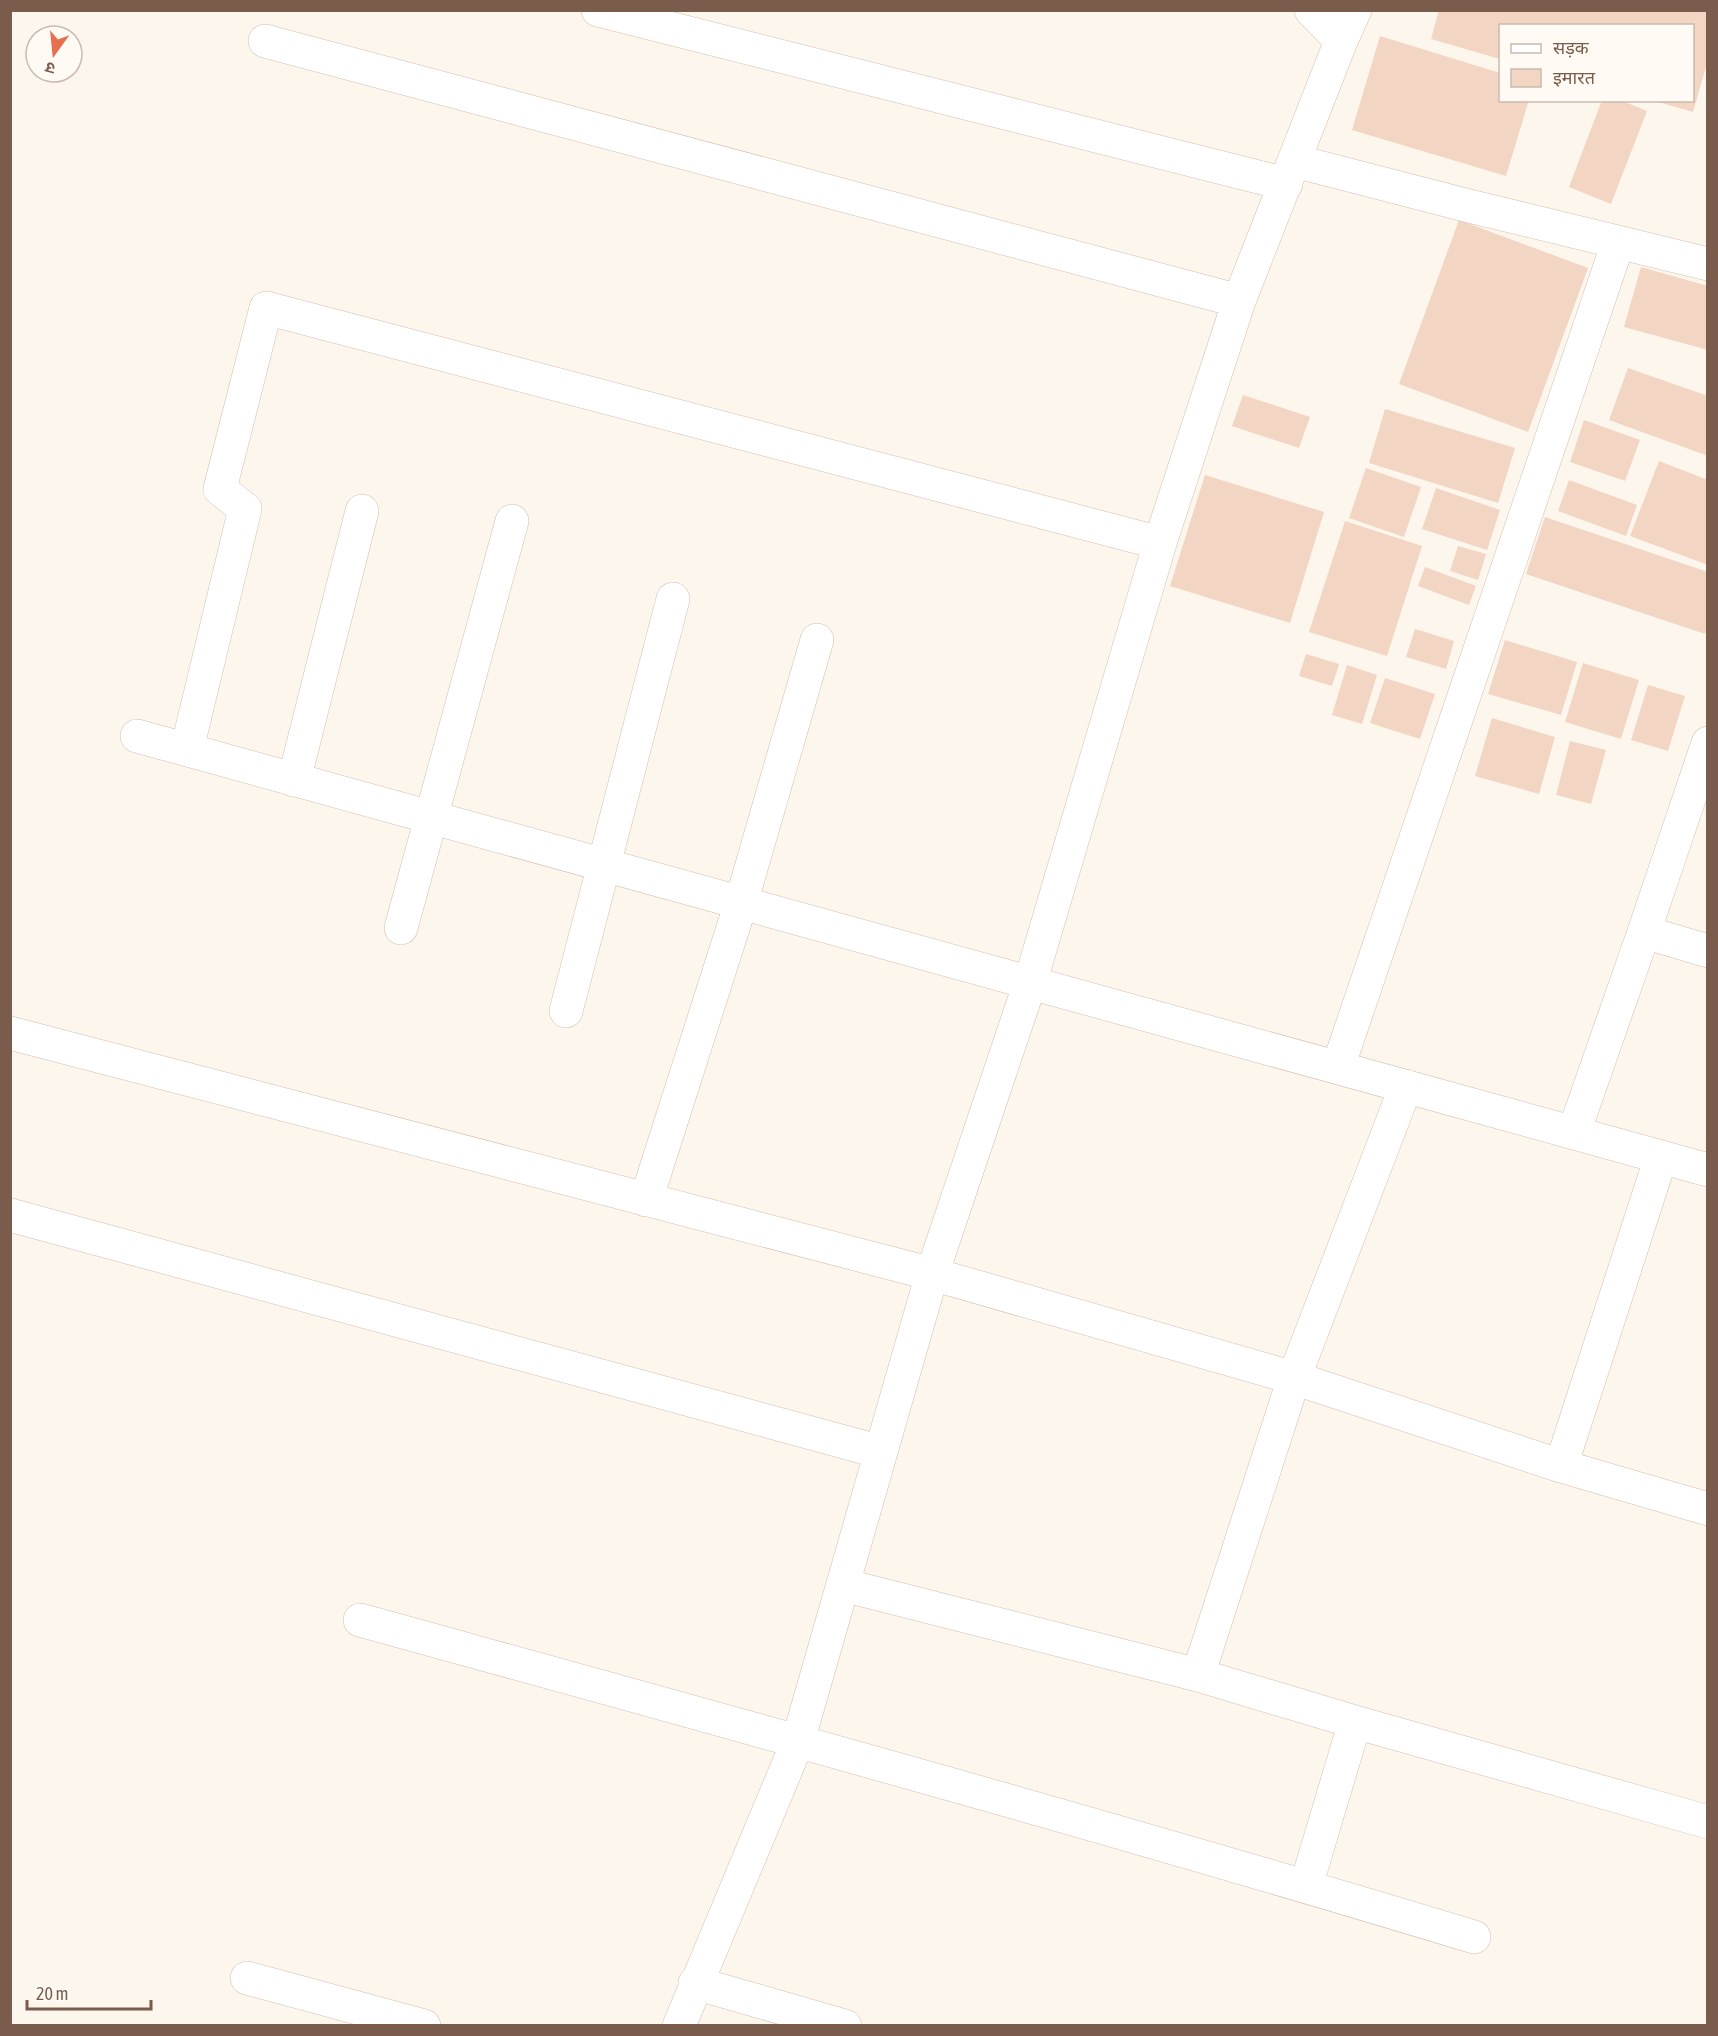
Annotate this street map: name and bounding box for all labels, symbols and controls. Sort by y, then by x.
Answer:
north arrow [24,24,84,84]
legend [1499,24,1694,102]
text: सड़क [1553,37,1590,58]
text: उ [43,58,57,78]
text: इमारत [1553,67,1596,88]
scale bar [27,1973,152,2011]
text: 20 m [36,1983,68,2004]

